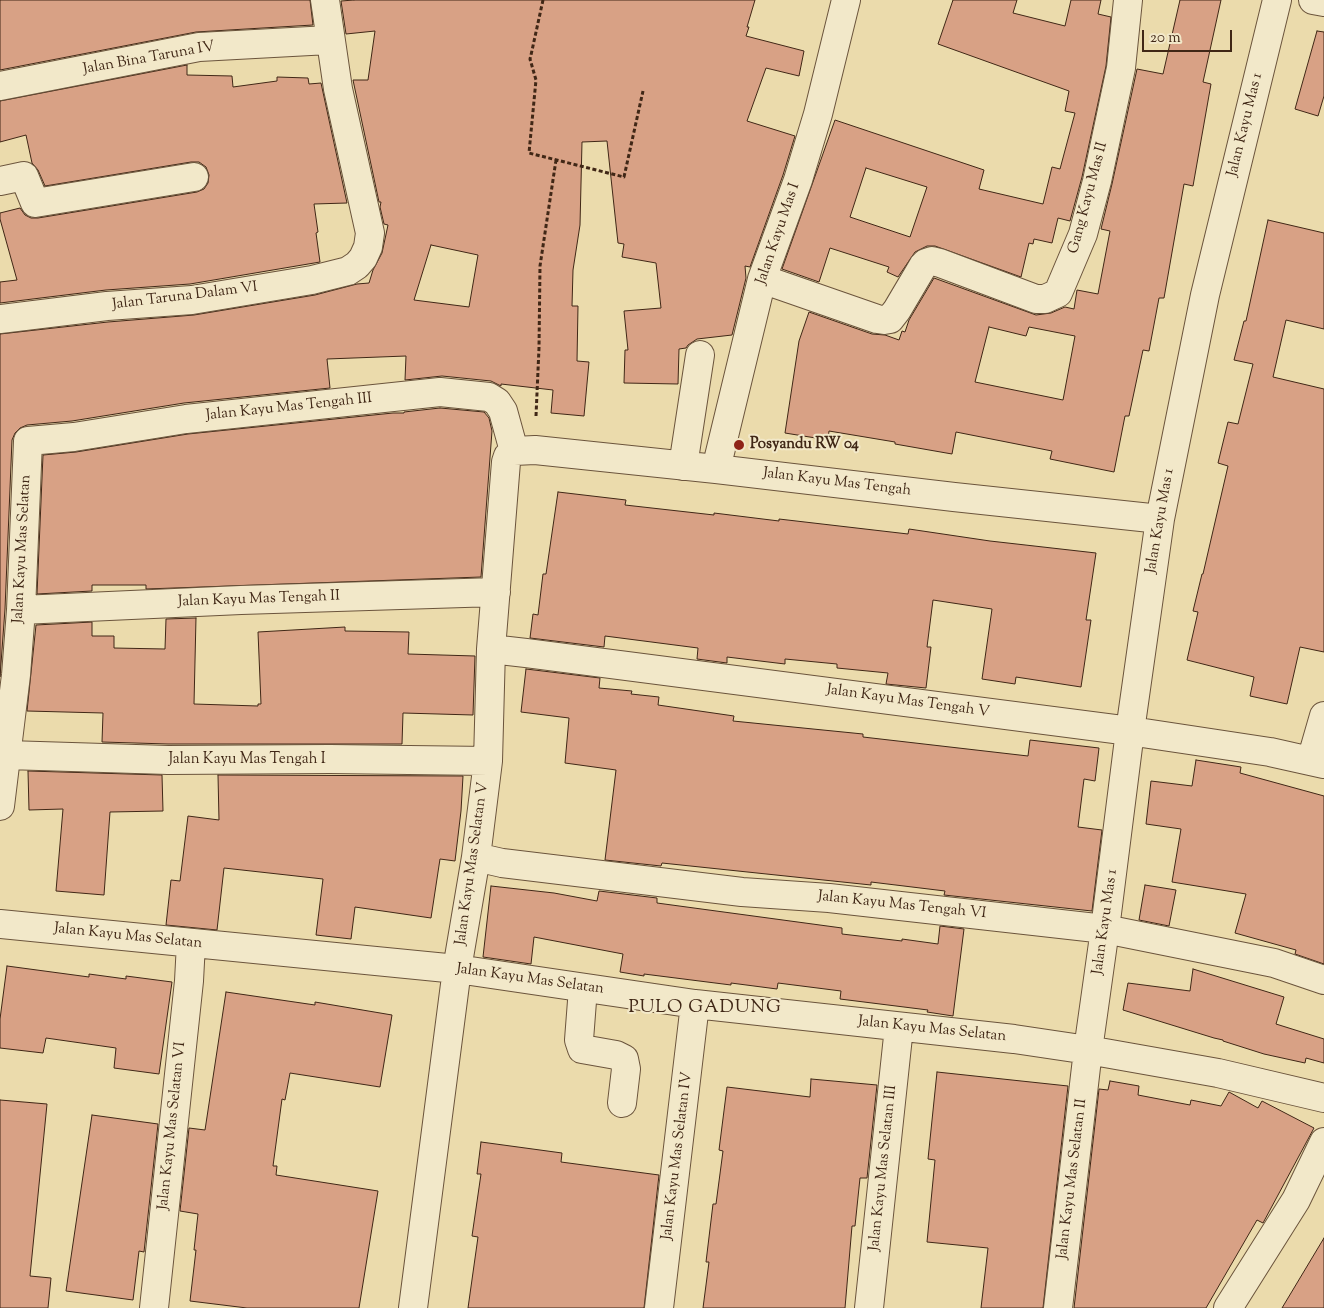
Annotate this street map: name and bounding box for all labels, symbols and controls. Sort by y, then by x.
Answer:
scale bar [1144,20,1234,52]
text: 20 m [1150,28,1181,49]
street label: Jalan Bina Taruna IV [82,39,216,79]
street label: Jalan Kayu Mas 1 [1224,71,1268,179]
street label: Gang Kayu Mas II [1065,140,1113,256]
street label: Jalan Kayu Mas I [753,181,805,287]
street label: Jalan Taruna Dalam VI [111,279,259,315]
street label: Jalan Kayu Mas Tengah III [205,390,373,426]
place label: Posyandu RW 04 [750,436,859,454]
marker: Posyandu RW 04 [732,438,746,452]
street label: Jalan Kayu Mas Tengah [762,465,912,501]
street label: Jalan Kayu Mas 1 [1143,467,1179,575]
street label: Jalan Kayu Mas Selatan [10,474,36,624]
street label: Jalan Kayu Mas Tengah II [178,588,340,612]
street label: Jalan Kayu Mas Tengah V [825,682,991,722]
street label: Jalan Kayu Mas Tengah I [168,751,326,769]
street label: Jalan Kayu Mas Selatan V [453,781,493,947]
street label: Jalan Kayu Mas 1 [1090,868,1122,976]
street label: Jalan Kayu Mas Tengah VI [817,888,987,924]
street label: Jalan Kayu Mas Selatan [53,920,203,954]
street label: Jalan Kayu Mas Selatan [455,961,605,999]
district label: PULO GADUNG [627,998,783,1020]
street label: Jalan Kayu Mas Selatan [857,1013,1007,1047]
street label: Jalan Kayu Mas Selatan VI [155,1041,191,1211]
street label: Jalan Kayu Mas Selatan IV [659,1071,697,1241]
street label: Jalan Kayu Mas Selatan III [866,1084,902,1252]
street label: Jalan Kayu Mas Selatan II [1054,1098,1092,1260]

